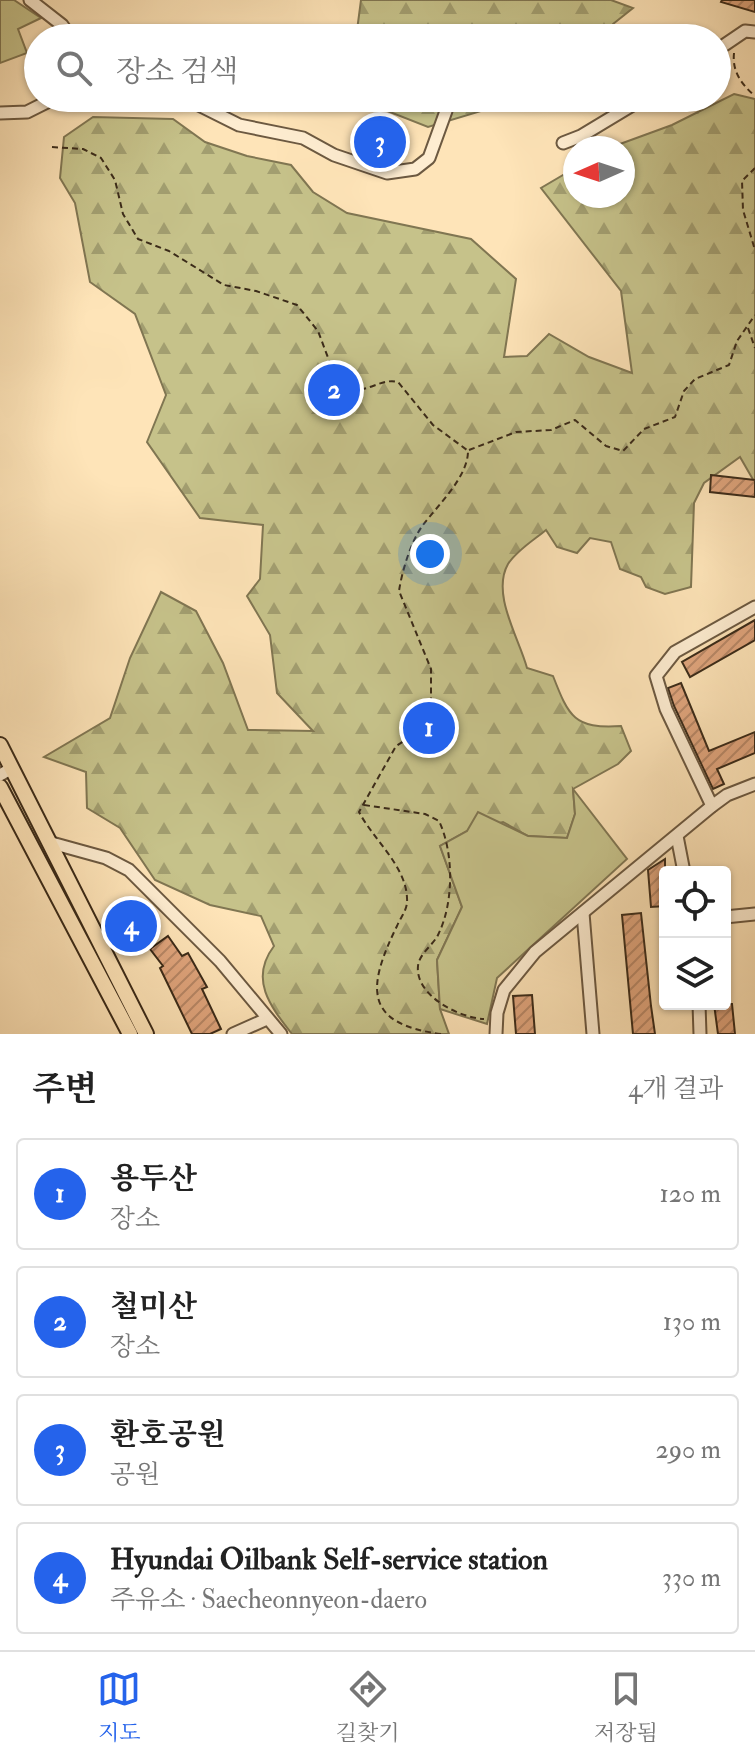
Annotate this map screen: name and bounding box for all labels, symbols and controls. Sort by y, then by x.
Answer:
search box [24,24,731,112]
icon: search [52,46,96,90]
text: 장소 검색 [116,53,238,90]
pin: 3 [354,112,406,172]
north arrow [563,136,635,208]
pin: 2 [308,360,360,420]
your location [410,534,450,574]
pin: 1 [403,698,455,758]
map controls [659,866,731,1010]
button: locate [659,866,731,938]
pin: 4 [105,896,157,956]
button: layers [659,938,731,1010]
text: 주변 [32,1068,98,1111]
text: 4개 결과 [628,1073,723,1105]
text: 용두산 [110,1160,197,1197]
text: 1 [55,1178,65,1210]
text: 120 m [660,1178,721,1210]
text: 장소 [110,1203,160,1235]
text: 철미산 [110,1288,197,1325]
text: 2 [53,1306,67,1338]
text: 130 m [663,1306,721,1338]
text: 장소 [110,1331,160,1363]
text: 환호공원 [110,1416,226,1453]
text: 3 [55,1434,65,1466]
text: 290 m [656,1434,721,1466]
text: 공원 [110,1459,160,1491]
text: Hyundai Oilbank Self-service station [110,1541,548,1578]
text: 4 [53,1562,67,1594]
text: 330 m [662,1562,721,1594]
text: 주유소 · Saecheonnyeon-daero [110,1584,427,1616]
tab: 지도 [97,1667,141,1747]
tab: 길찾기 [336,1667,399,1747]
tab: 저장됨 [594,1667,658,1747]

